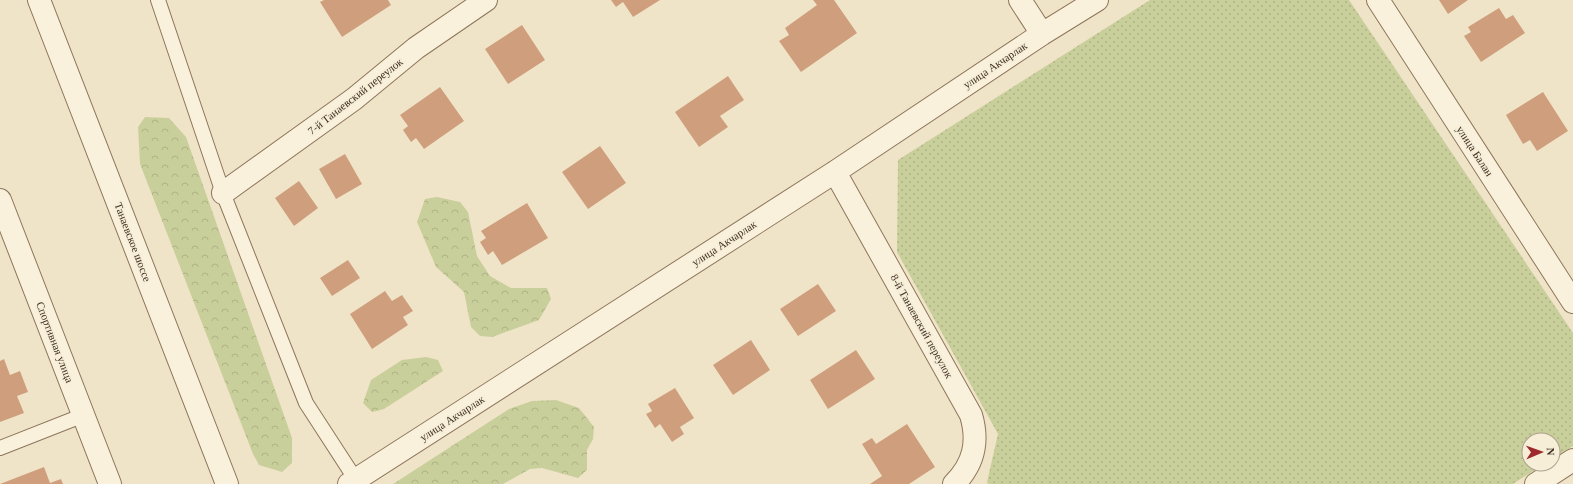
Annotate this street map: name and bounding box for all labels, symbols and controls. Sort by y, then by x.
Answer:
street label: улица Акчарлак [961,39,1030,91]
street label: 7-й Танаевский переулок [305,55,405,137]
street label: улица Балан [1454,124,1496,178]
street label: Танаевское шоссе [112,201,154,283]
street label: улица Акчарлак [690,217,759,268]
street label: 8-й Танаевский переулок [888,272,956,381]
street label: Спортивная улица [34,300,76,384]
street label: улица Акчарлак [418,392,487,443]
north arrow [1521,432,1561,472]
text: N [1545,447,1557,456]

